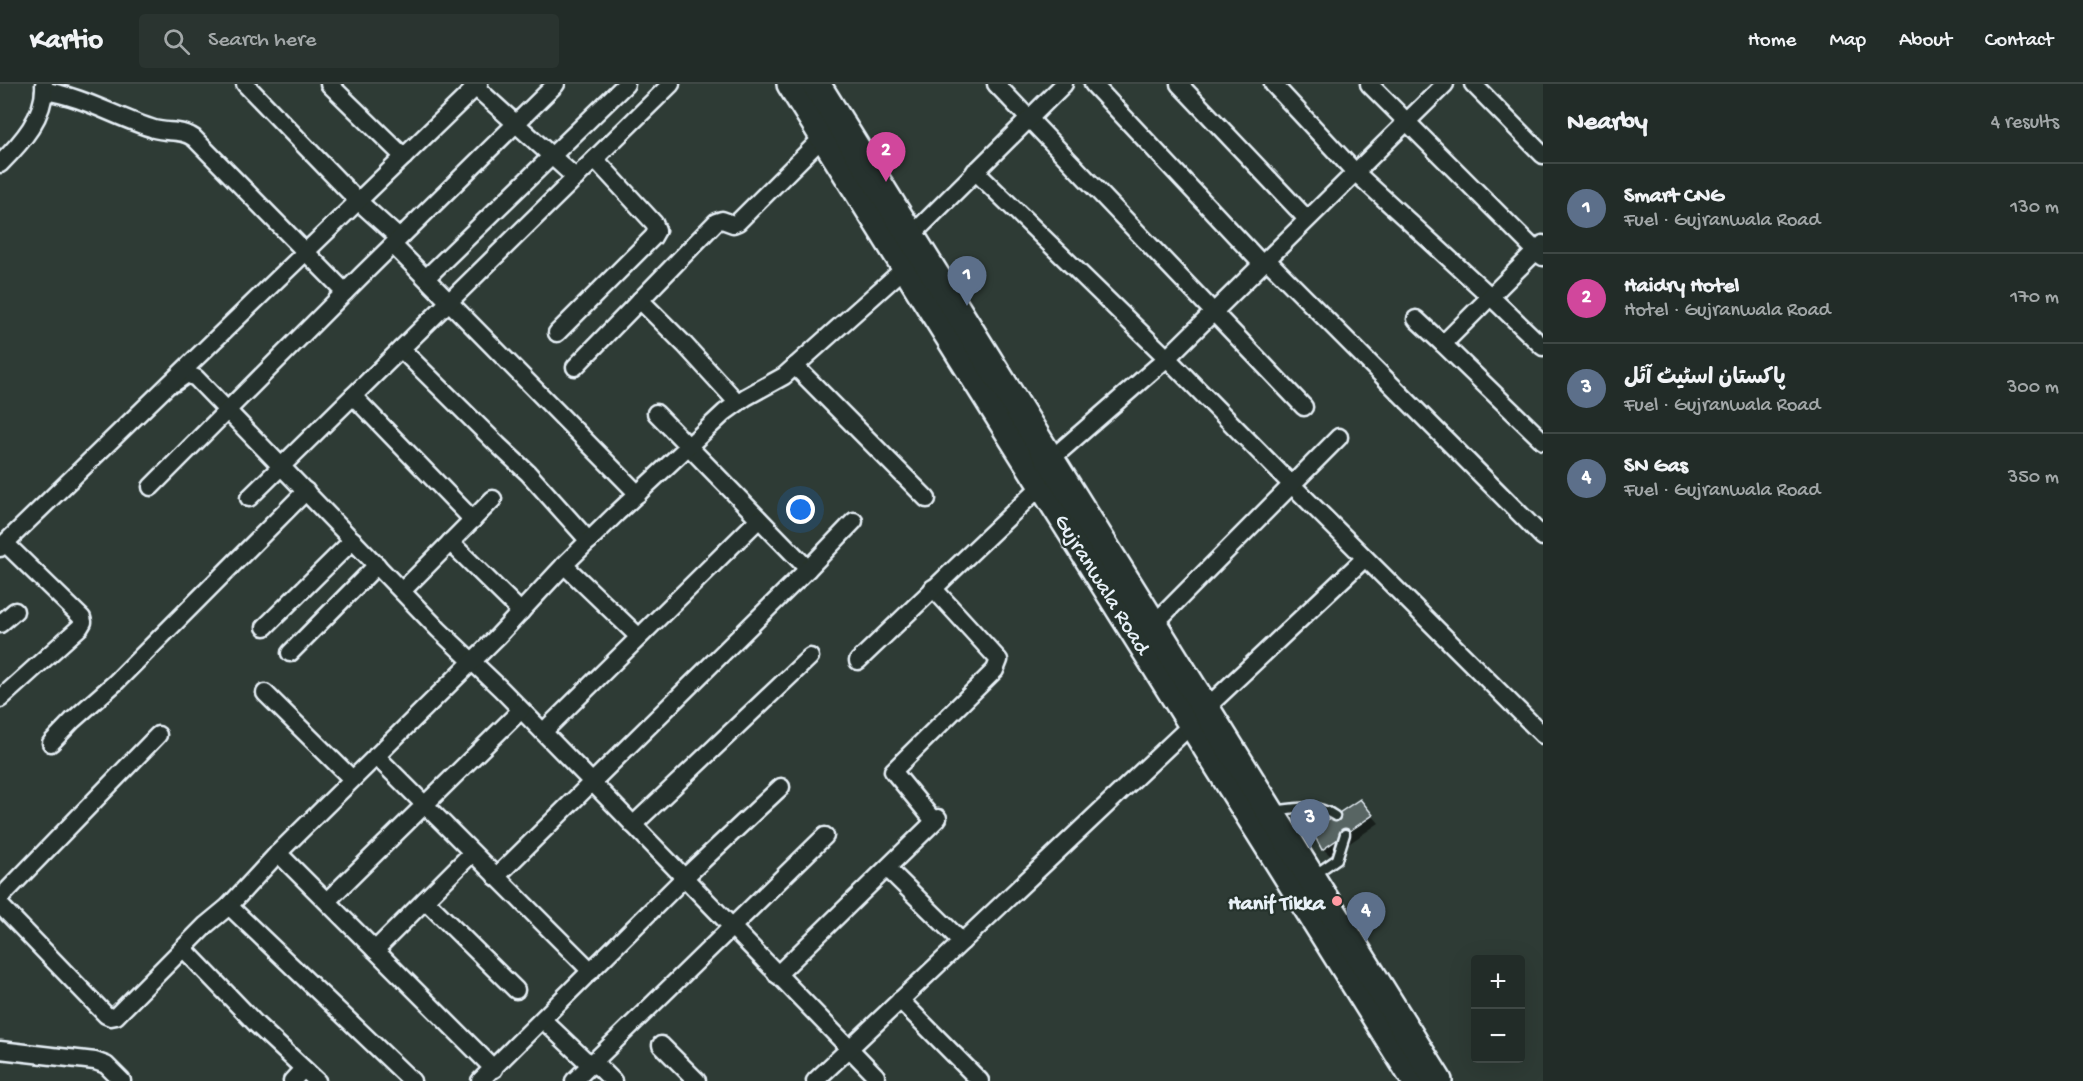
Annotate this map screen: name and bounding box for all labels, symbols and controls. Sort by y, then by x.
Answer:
search box [139,14,559,68]
text: Kartio [30,25,103,58]
icon: search [160,25,193,58]
text: Search here [208,28,316,54]
text: Home [1748,29,1796,54]
text: Map [1829,29,1866,54]
text: About [1899,29,1952,54]
text: Contact [1985,29,2053,54]
text: Nearby [1567,108,1648,139]
text: 4 results [1991,112,2059,135]
pin: 2 [866,132,906,182]
text: Smart CNG [1624,184,1724,210]
text: 1 [1582,197,1591,220]
text: 130 m [2010,197,2059,220]
text: Fuel · Gujranwala Road [1624,210,1820,233]
pin: 1 [948,256,986,306]
text: Haidry Hotel [1624,274,1739,300]
text: 2 [1582,287,1591,310]
text: 170 m [2010,287,2059,310]
text: Hotel · Gujranwala Road [1624,300,1830,323]
text: پاکستان اسٹیٹ آئل [1624,366,1786,392]
text: 3 [1581,377,1592,400]
text: 300 m [2007,377,2059,400]
text: Fuel · Gujranwala Road [1624,395,1820,418]
text: SN Gas [1624,454,1688,480]
text: 4 [1582,467,1591,490]
text: 350 m [2008,467,2059,490]
text: Fuel · Gujranwala Road [1624,480,1820,503]
your location [786,495,815,524]
street label: Gujranwala Road [1047,510,1155,662]
pin: 3 [1290,800,1330,849]
place label: Hanif Tikka [1228,892,1327,918]
pin: 4 [1346,892,1386,942]
marker: Hanif Tikka [1330,894,1344,908]
map controls [1471,955,1525,1063]
button: + [1471,955,1525,1009]
button: − [1471,1009,1525,1063]

